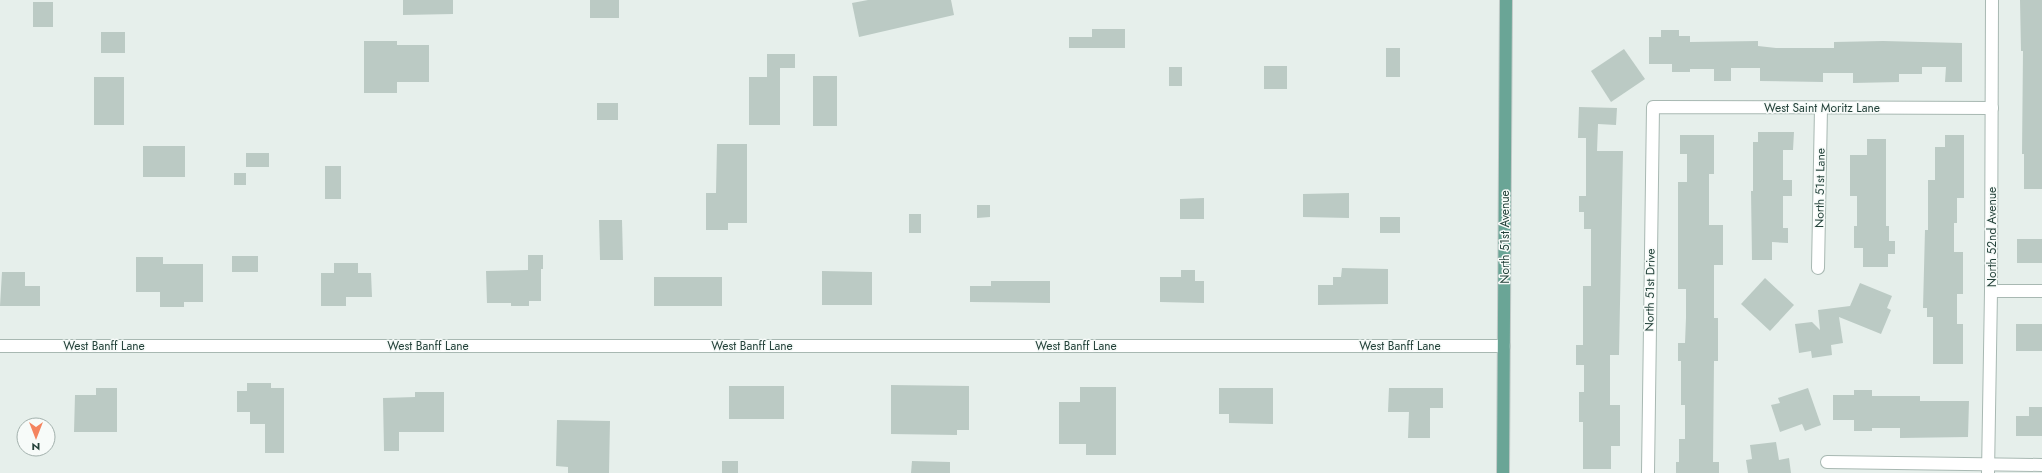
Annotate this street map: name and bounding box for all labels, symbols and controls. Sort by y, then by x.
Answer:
street label: West Saint Moritz Lane [1764,99,1880,117]
street label: North 51st Lane [1810,148,1830,228]
street label: North 52nd Avenue [1983,187,2001,287]
street label: North 51st Avenue [1496,190,1514,284]
street label: North 51st Drive [1640,248,1660,332]
street label: West Banff Lane [63,337,145,355]
street label: West Banff Lane [387,337,469,355]
street label: West Banff Lane [711,337,793,355]
street label: West Banff Lane [1035,337,1117,355]
street label: West Banff Lane [1359,337,1441,355]
north arrow [16,417,56,457]
text: N [32,439,40,455]

